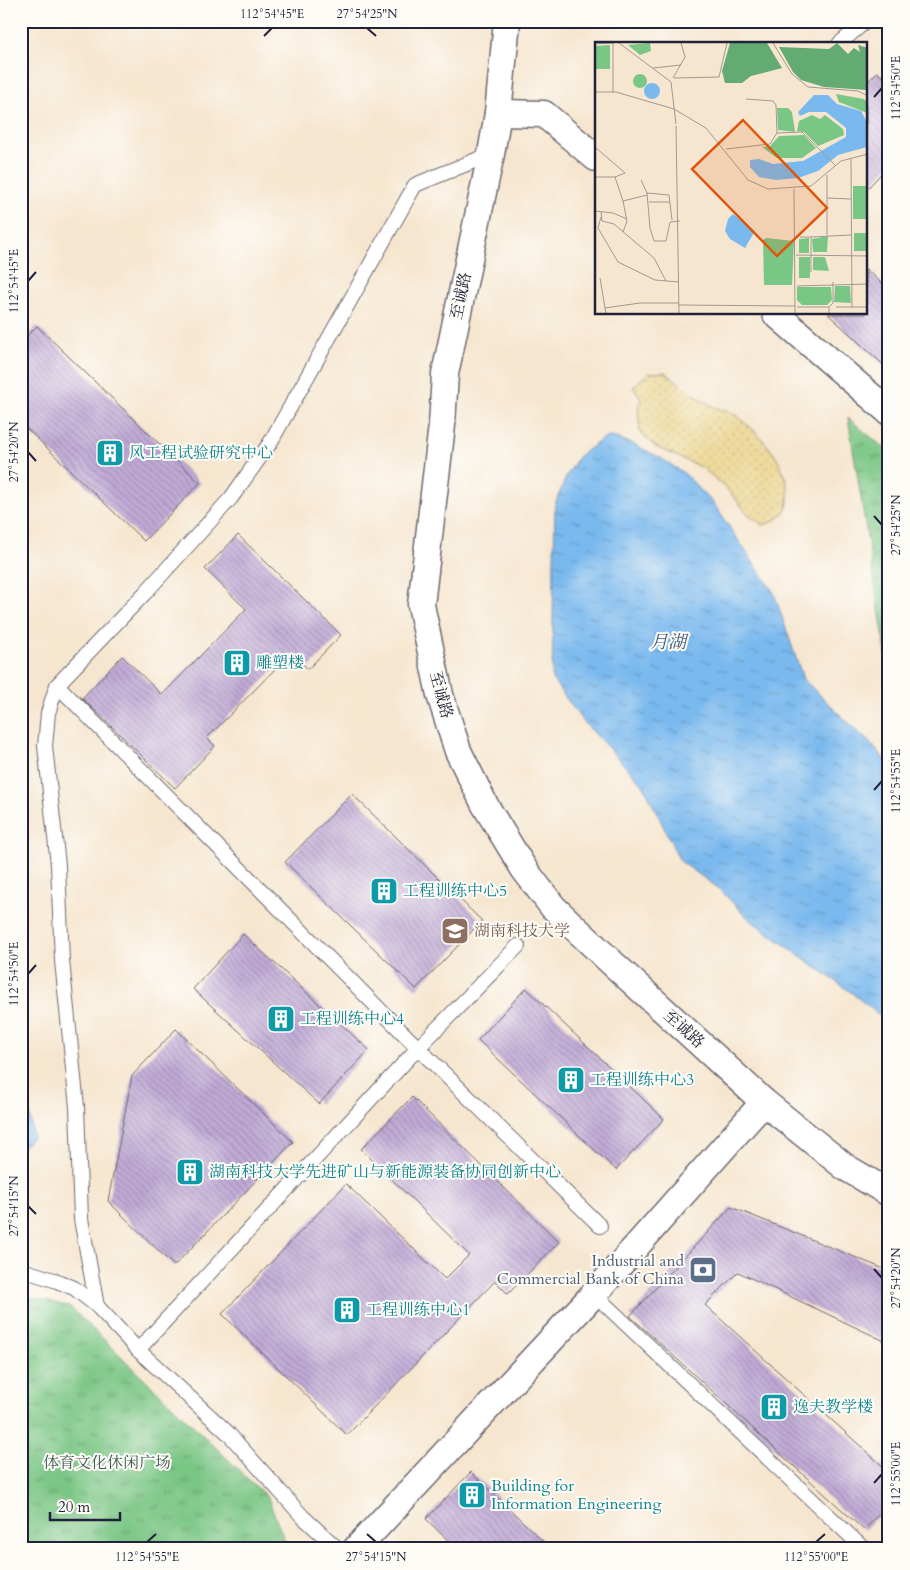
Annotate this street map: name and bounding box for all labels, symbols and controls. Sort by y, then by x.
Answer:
text: 112°54'45"E [240,6,304,22]
text: 27°54'25"N [337,6,398,22]
inset map [595,42,868,315]
text: 112°54'50"E [888,56,904,120]
text: 112°54'45"E [6,249,22,313]
street label: 至诚路 [445,270,477,322]
text: 27°54'20"N [6,421,22,482]
building icon: 风工程试验研究中心 [95,438,125,468]
place label: 风工程试验研究中心 [129,442,273,464]
text: 27°54'25"N [888,494,904,555]
water label: 月湖 [650,630,689,655]
building icon: 雕塑楼 [222,648,252,678]
place label: 雕塑楼 [256,652,304,674]
street label: 至诚路 [424,669,458,721]
text: 112°54'55"E [888,749,904,813]
building icon: 工程训练中心5 [369,876,399,906]
place label: 工程训练中心5 [403,880,507,902]
school or university icon: 湖南科技大学 [440,916,470,946]
place label: 湖南科技大学 [474,920,570,942]
text: 112°54'50"E [6,942,22,1006]
building icon: 工程训练中心4 [266,1004,296,1034]
street label: 至诚路 [659,1005,709,1053]
place label: 工程训练中心4 [300,1008,404,1030]
building icon: 工程训练中心3 [556,1065,586,1095]
place label: 工程训练中心3 [590,1069,694,1091]
building icon: 湖南科技大学先进矿山与新能源装备协同创新中心 [175,1157,205,1187]
place label: 湖南科技大学先进矿山与新能源装备协同创新中心 [209,1161,561,1183]
text: 27°54'15"N [6,1175,22,1236]
text: 27°54'20"N [888,1247,904,1308]
place label: Industrial and Commercial Bank of China [497,1250,684,1290]
bank icon: Industrial and Commercial Bank of China [688,1255,718,1285]
building icon: 工程训练中心1 [332,1295,362,1325]
place label: 工程训练中心1 [366,1299,470,1321]
building icon: 逸夫教学楼 [759,1392,789,1422]
place label: 逸夫教学楼 [793,1396,873,1418]
text: 112°55'00"E [888,1442,904,1506]
park label: 体育文化休闲广场 [43,1452,171,1474]
place label: Building for Information Engineering [491,1475,661,1515]
building icon: Building for Information Engineering [457,1480,487,1510]
scale bar [50,1490,120,1522]
text: 20 m [58,1497,90,1517]
text: 112°54'55"E [115,1549,179,1565]
text: 27°54'15"N [346,1549,407,1565]
text: 112°55'00"E [784,1549,848,1565]

